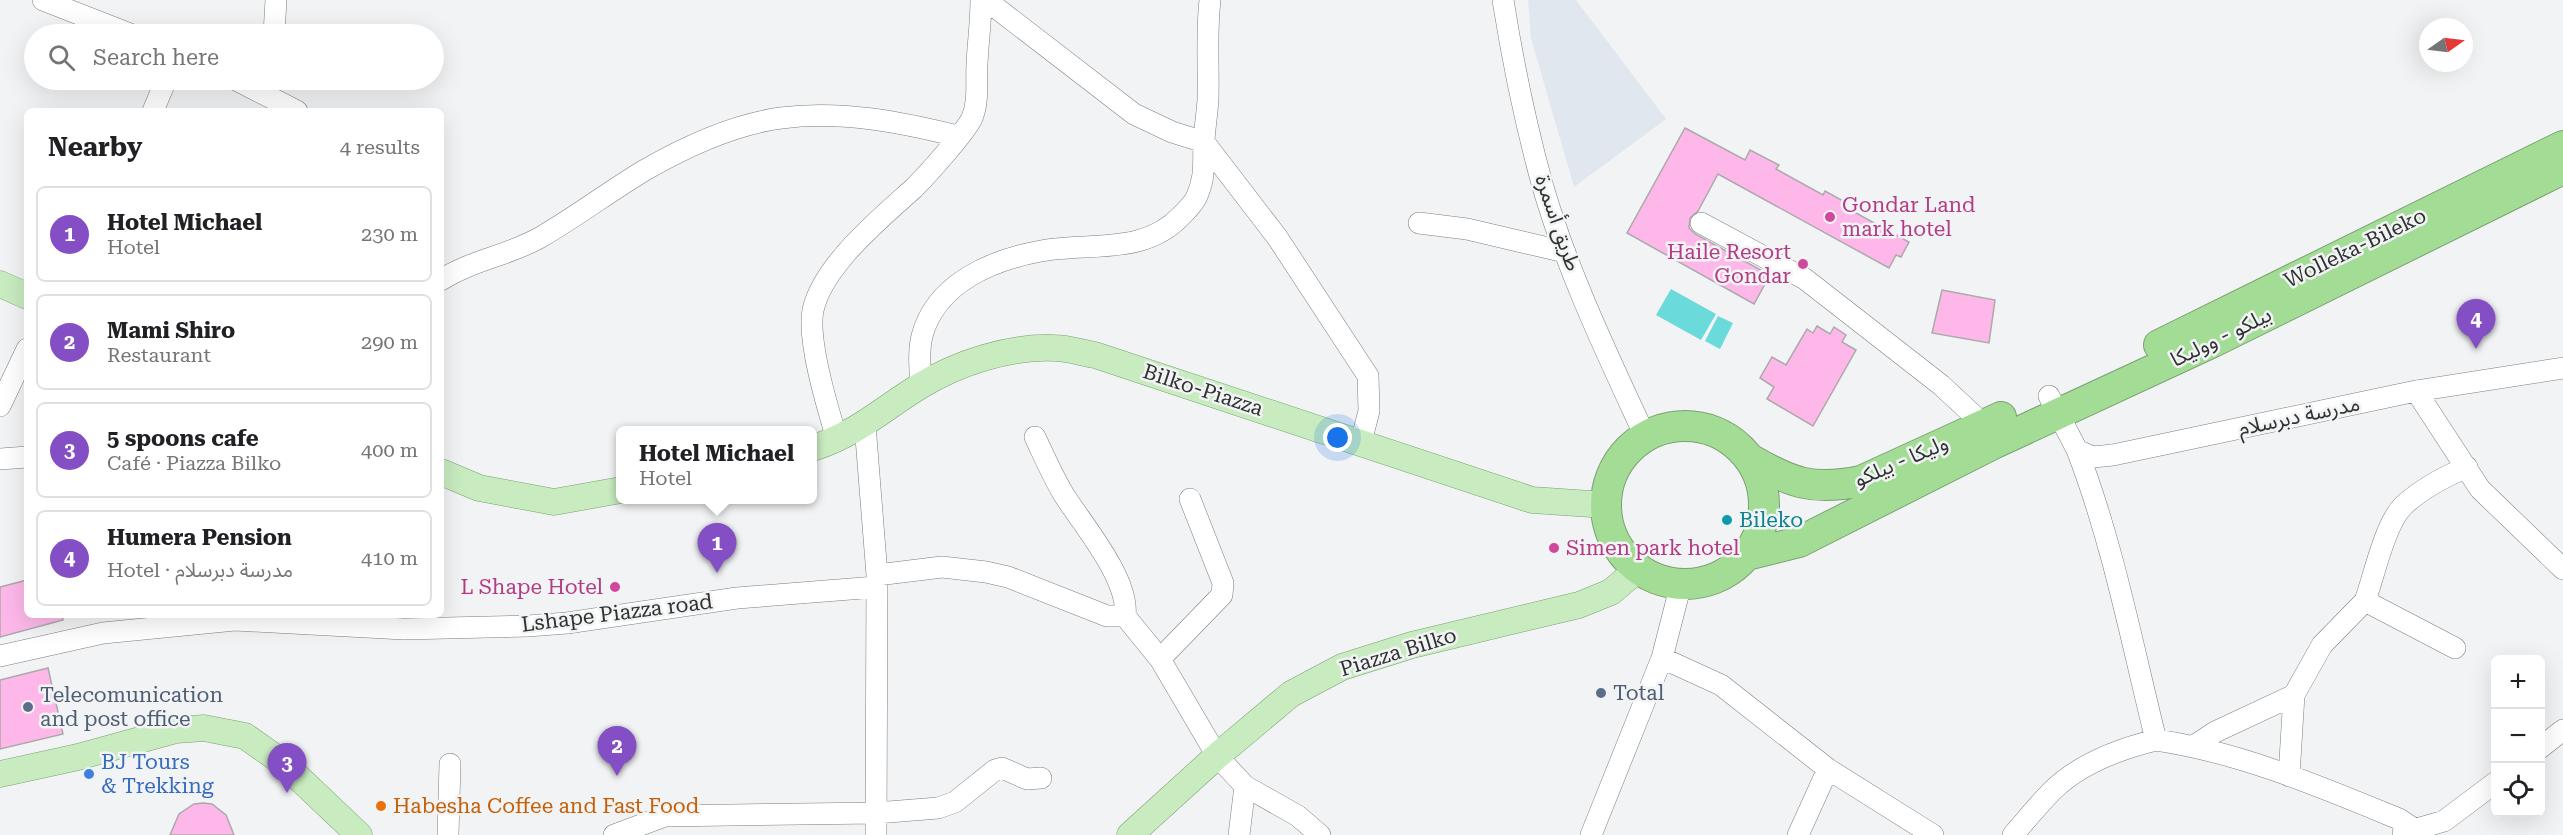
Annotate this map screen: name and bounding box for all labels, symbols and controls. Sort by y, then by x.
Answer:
north arrow [2419,18,2473,72]
search box [24,24,444,90]
icon: search [45,41,78,74]
text: Search here [93,45,219,70]
text: Nearby [48,132,142,162]
text: 4 results [340,135,420,159]
street label: طريق أسمرة [1529,172,1586,275]
place label: Gondar Land mark hotel [1842,193,1976,241]
street label: Wolleka-Bileko [2280,203,2430,293]
text: Hotel Michael [107,210,262,235]
marker: Gondar Land mark hotel [1823,210,1837,224]
text: 1 [64,222,75,246]
text: 230 m [361,222,418,246]
text: Hotel [107,235,160,259]
place label: Haile Resort Gondar [1667,240,1791,288]
marker: Haile Resort Gondar [1796,257,1810,271]
pin: 4 [2456,300,2496,349]
street label: بيلكو - ووليكا [2167,302,2275,372]
text: Mami Shiro [107,318,235,343]
text: 2 [64,330,75,354]
text: 290 m [361,330,418,354]
text: Restaurant [107,343,211,367]
street label: Bilko-Piazza [1140,359,1267,421]
street label: مدرسة دبرسلام [2236,391,2363,445]
your location [1323,423,1352,452]
text: 5 spoons cafe [107,426,259,451]
popup [616,426,817,504]
street label: وليكا - بيلكو [1850,430,1952,492]
text: 3 [64,438,75,462]
text: 400 m [361,438,418,462]
text: Hotel Michael [639,441,794,466]
text: Café · Piazza Bilko [107,451,281,475]
text: Hotel [639,466,692,490]
place label: Bileko [1739,508,1803,532]
marker: Bileko [1720,513,1734,527]
pin: 1 [698,524,736,573]
text: Humera Pension [107,525,292,550]
place label: Simen park hotel [1566,536,1740,560]
marker: Simen park hotel [1547,541,1561,555]
text: 4 [64,546,75,570]
text: 410 m [361,546,418,570]
text: Hotel · مدرسة دبرسلام [107,558,293,582]
place label: L Shape Hotel [460,575,604,599]
marker: L Shape Hotel [608,580,622,594]
street label: Lshape Piazza road [520,589,715,637]
street label: Piazza Bilko [1337,623,1459,681]
map controls [2491,655,2545,817]
button: + [2491,655,2545,709]
place label: Total [1613,681,1665,705]
place label: Telecomunication and post office [40,683,223,731]
marker: Total [1594,686,1608,700]
marker: Telecomunication and post office [21,700,35,714]
button: − [2491,709,2545,763]
pin: 2 [598,726,636,776]
pin: 3 [268,744,306,793]
place label: BJ Tours & Trekking [101,750,214,798]
button: locate [2491,763,2545,817]
marker: BJ Tours & Trekking [82,767,96,781]
place label: Habesha Coffee and Fast Food [393,794,700,818]
marker: Habesha Coffee and Fast Food [374,799,388,813]

